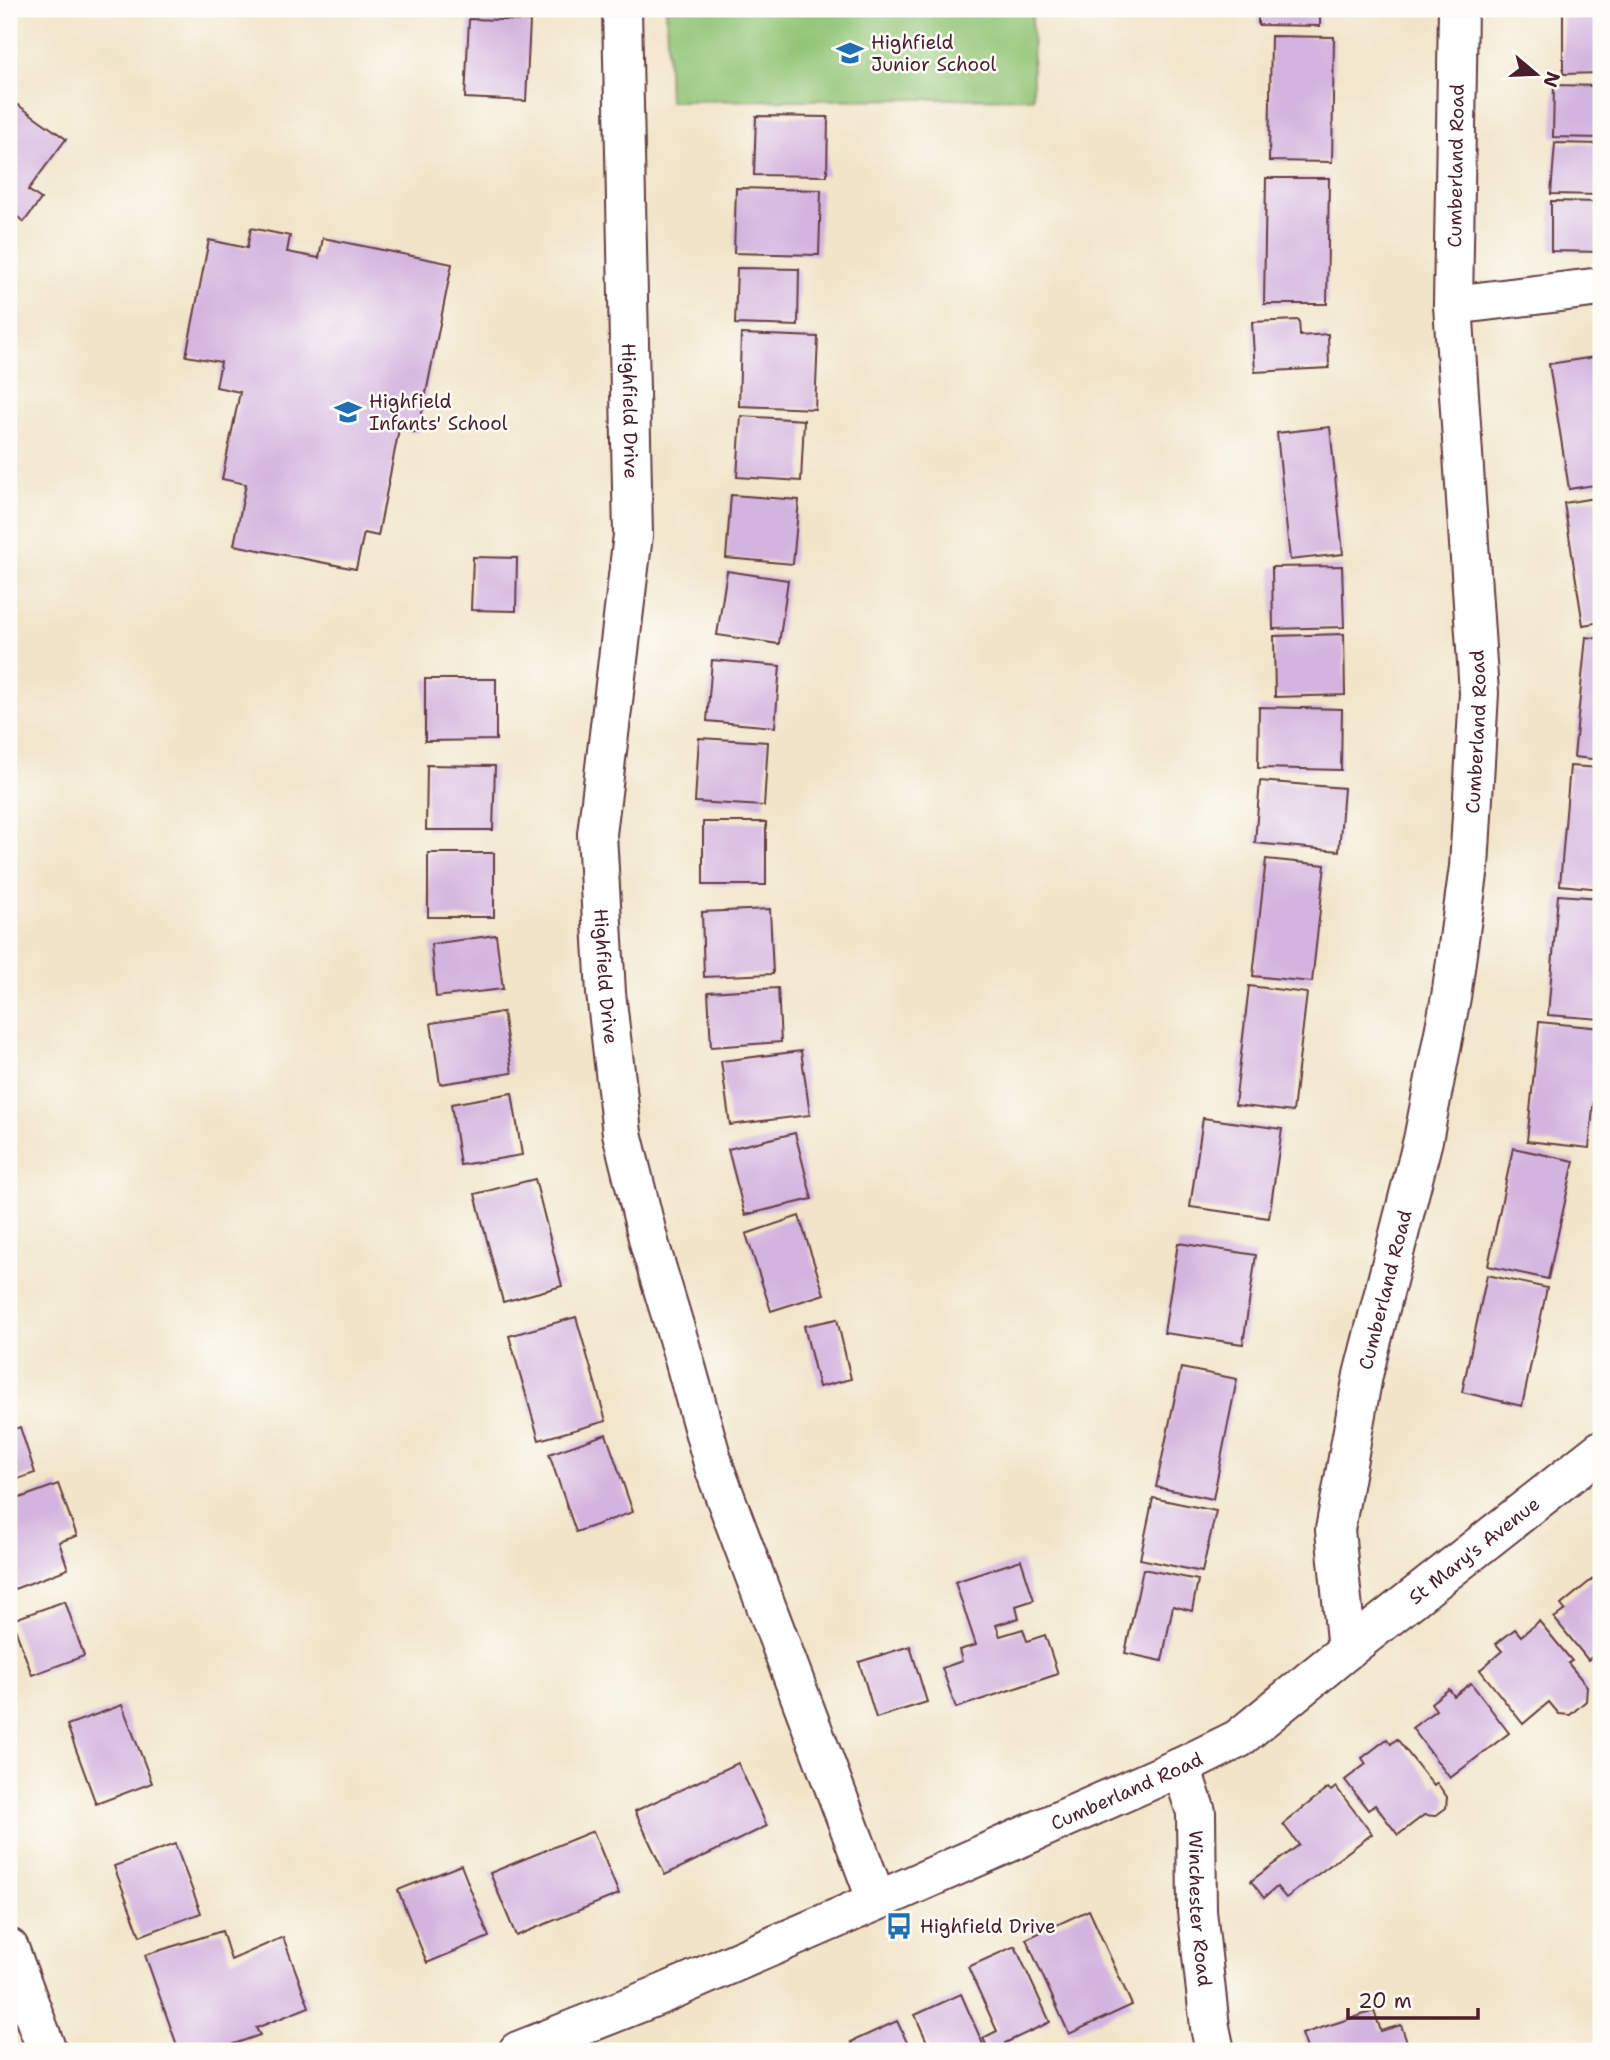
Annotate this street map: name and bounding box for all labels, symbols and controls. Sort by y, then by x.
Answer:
place label: Highfield Junior School [871,30,996,77]
school or university icon: Highfield Junior School [835,38,865,68]
north arrow [1502,38,1572,108]
text: N [1537,68,1566,91]
street label: Cumberland Road [1442,84,1470,248]
street label: Highfield Drive [616,343,644,479]
place label: Highfield Infants' School [369,389,508,436]
school or university icon: Highfield Infants' School [333,397,363,427]
street label: Cumberland Road [1460,649,1492,814]
street label: Highfield Drive [588,908,624,1045]
street label: Cumberland Road [1353,1207,1418,1372]
street label: St Mary's Avenue [1403,1491,1545,1610]
street label: Cumberland Road [1047,1746,1207,1836]
street label: Winchester Road [1183,1830,1217,1988]
bus stop icon: Highfield Drive [884,1911,914,1941]
place label: Highfield Drive [920,1914,1056,1939]
scale bar [1348,1976,1477,2020]
text: 20 m [1358,1987,1412,2015]

